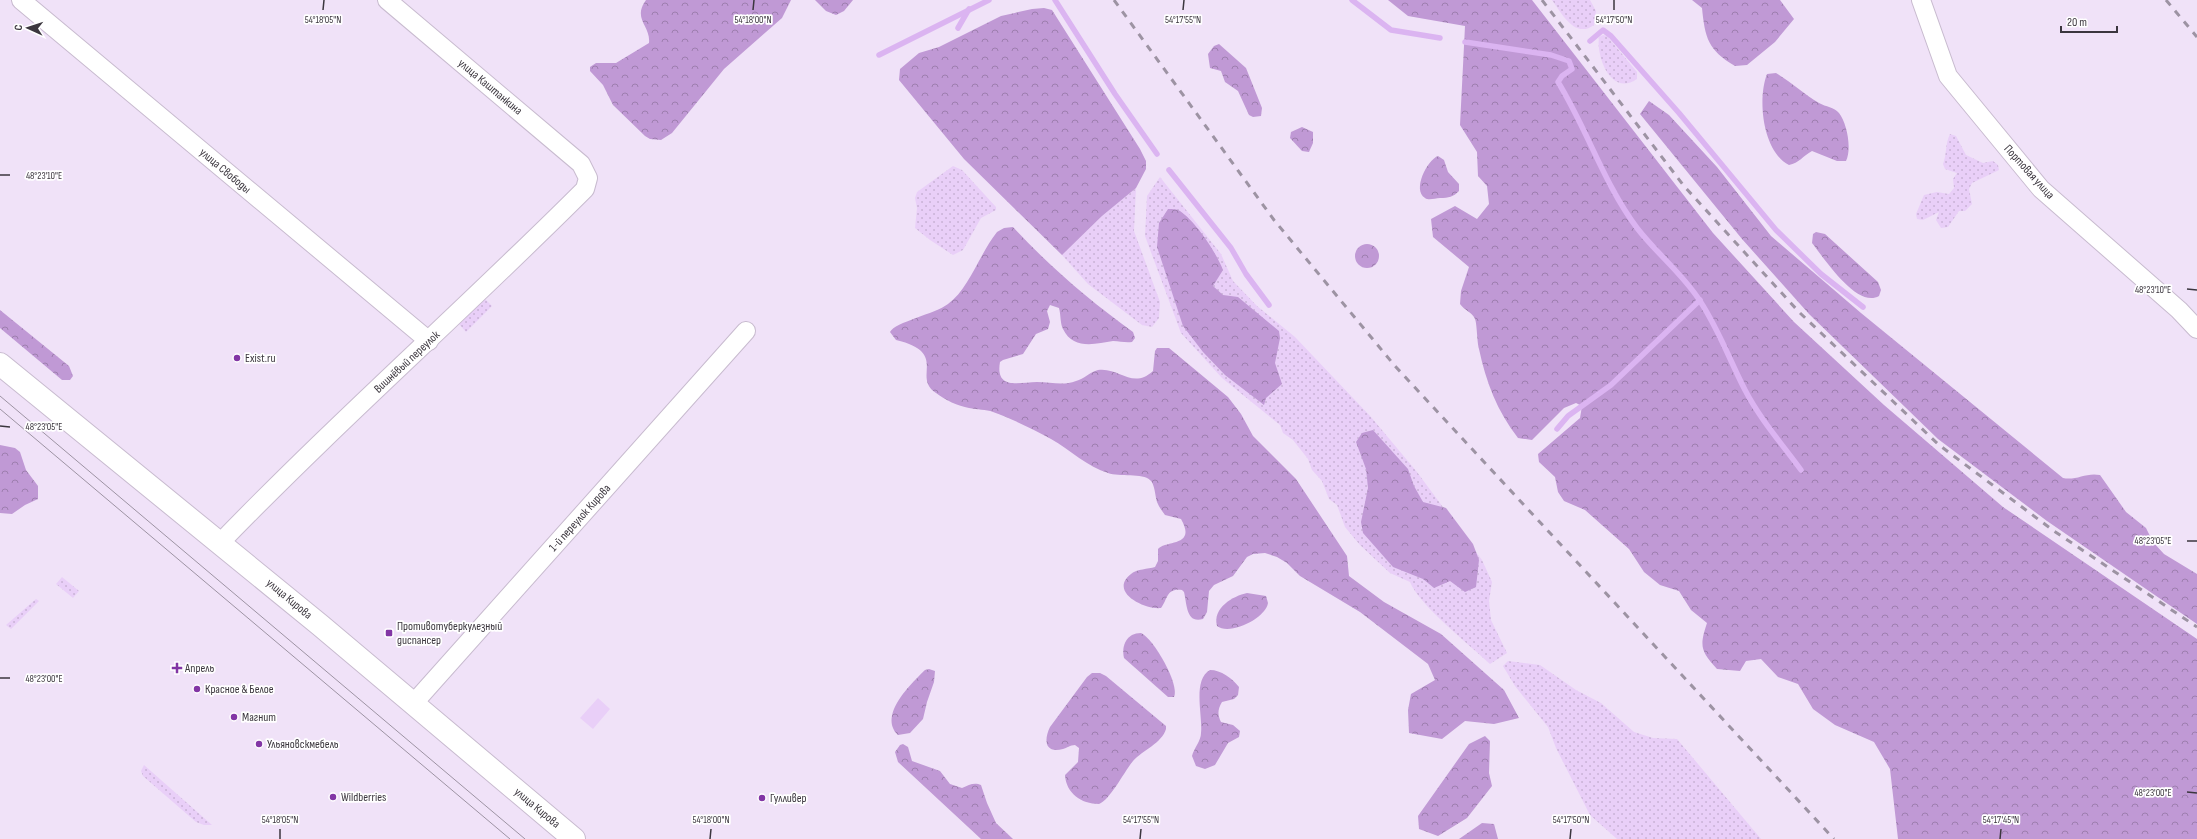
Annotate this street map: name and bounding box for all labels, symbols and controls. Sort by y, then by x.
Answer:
north arrow [8,8,48,48]
scale bar [2061,8,2117,34]
text: 54°18'05"N [305,14,341,26]
text: 54°18'00"N [734,14,772,26]
text: 54°17'55"N [1165,14,1201,26]
text: 54°17'50"N [1596,14,1632,26]
text: 20 m [2067,15,2087,30]
text: С [12,24,25,31]
street label: улица Каштанкина [455,56,526,119]
street label: Портовая улица [2001,142,2058,203]
street label: улица Свободы [196,145,254,197]
text: 48°23'10"E [26,170,62,182]
text: 48°23'10"E [2135,284,2171,296]
street label: Вишнёвый переулок [371,327,443,396]
place label: Exist.ru [245,351,276,366]
marker: Exist.ru [232,353,242,363]
text: 48°23'05"E [26,421,62,433]
street label: 1-й переулок Кирова [546,481,614,555]
text: 48°23'05"E [2135,535,2171,547]
street label: улица Кирова [263,575,315,623]
place label: Противотуберкулезный диспансер [397,619,502,648]
marker: Противотуберкулезный диспансер [384,628,394,638]
place label: Апрель [184,661,214,676]
marker: Апрель [172,663,182,673]
text: 48°23'00"E [25,673,63,685]
place label: Красное & Белое [205,682,274,697]
marker: Красное & Белое [192,684,202,694]
place label: Магнит [242,710,276,725]
marker: Магнит [229,712,239,722]
place label: Ульяновскмебель [267,737,339,752]
marker: Ульяновскмебель [254,739,264,749]
street label: улица Кирова [511,784,563,832]
text: 48°23'00"E [2134,787,2172,799]
place label: Wildberries [341,790,386,805]
place label: Гулливер [770,791,807,806]
marker: Wildberries [328,792,338,802]
marker: Гулливер [757,793,767,803]
text: 54°18'05"N [262,814,298,826]
text: 54°18'00"N [692,814,730,826]
text: 54°17'55"N [1123,814,1159,826]
text: 54°17'50"N [1553,814,1589,826]
text: 54°17'45"N [1983,814,2019,826]

